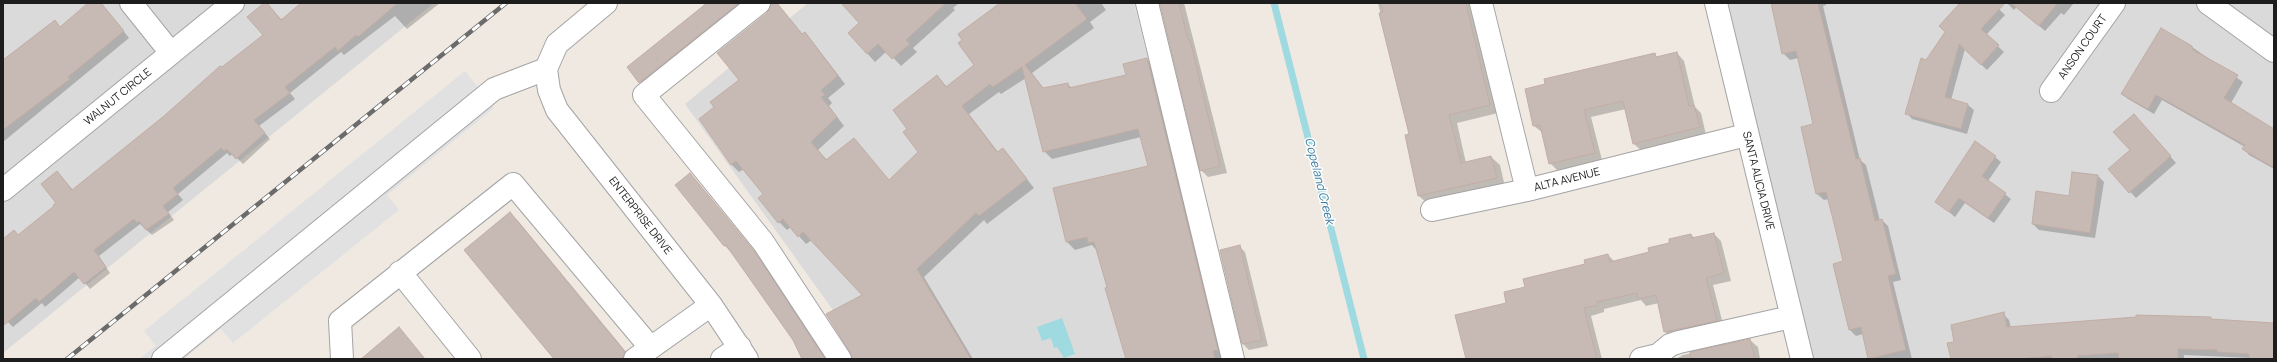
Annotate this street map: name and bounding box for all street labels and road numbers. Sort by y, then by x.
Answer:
street label: ANSON COURT [2056,12,2110,82]
street label: WALNUT CIRCLE [82,66,154,128]
street label: SANTA ALICIA DRIVE [1739,130,1777,232]
street label: ALTA AVENUE [1533,165,1601,195]
street label: ENTERPRISE DRIVE [606,175,674,257]

